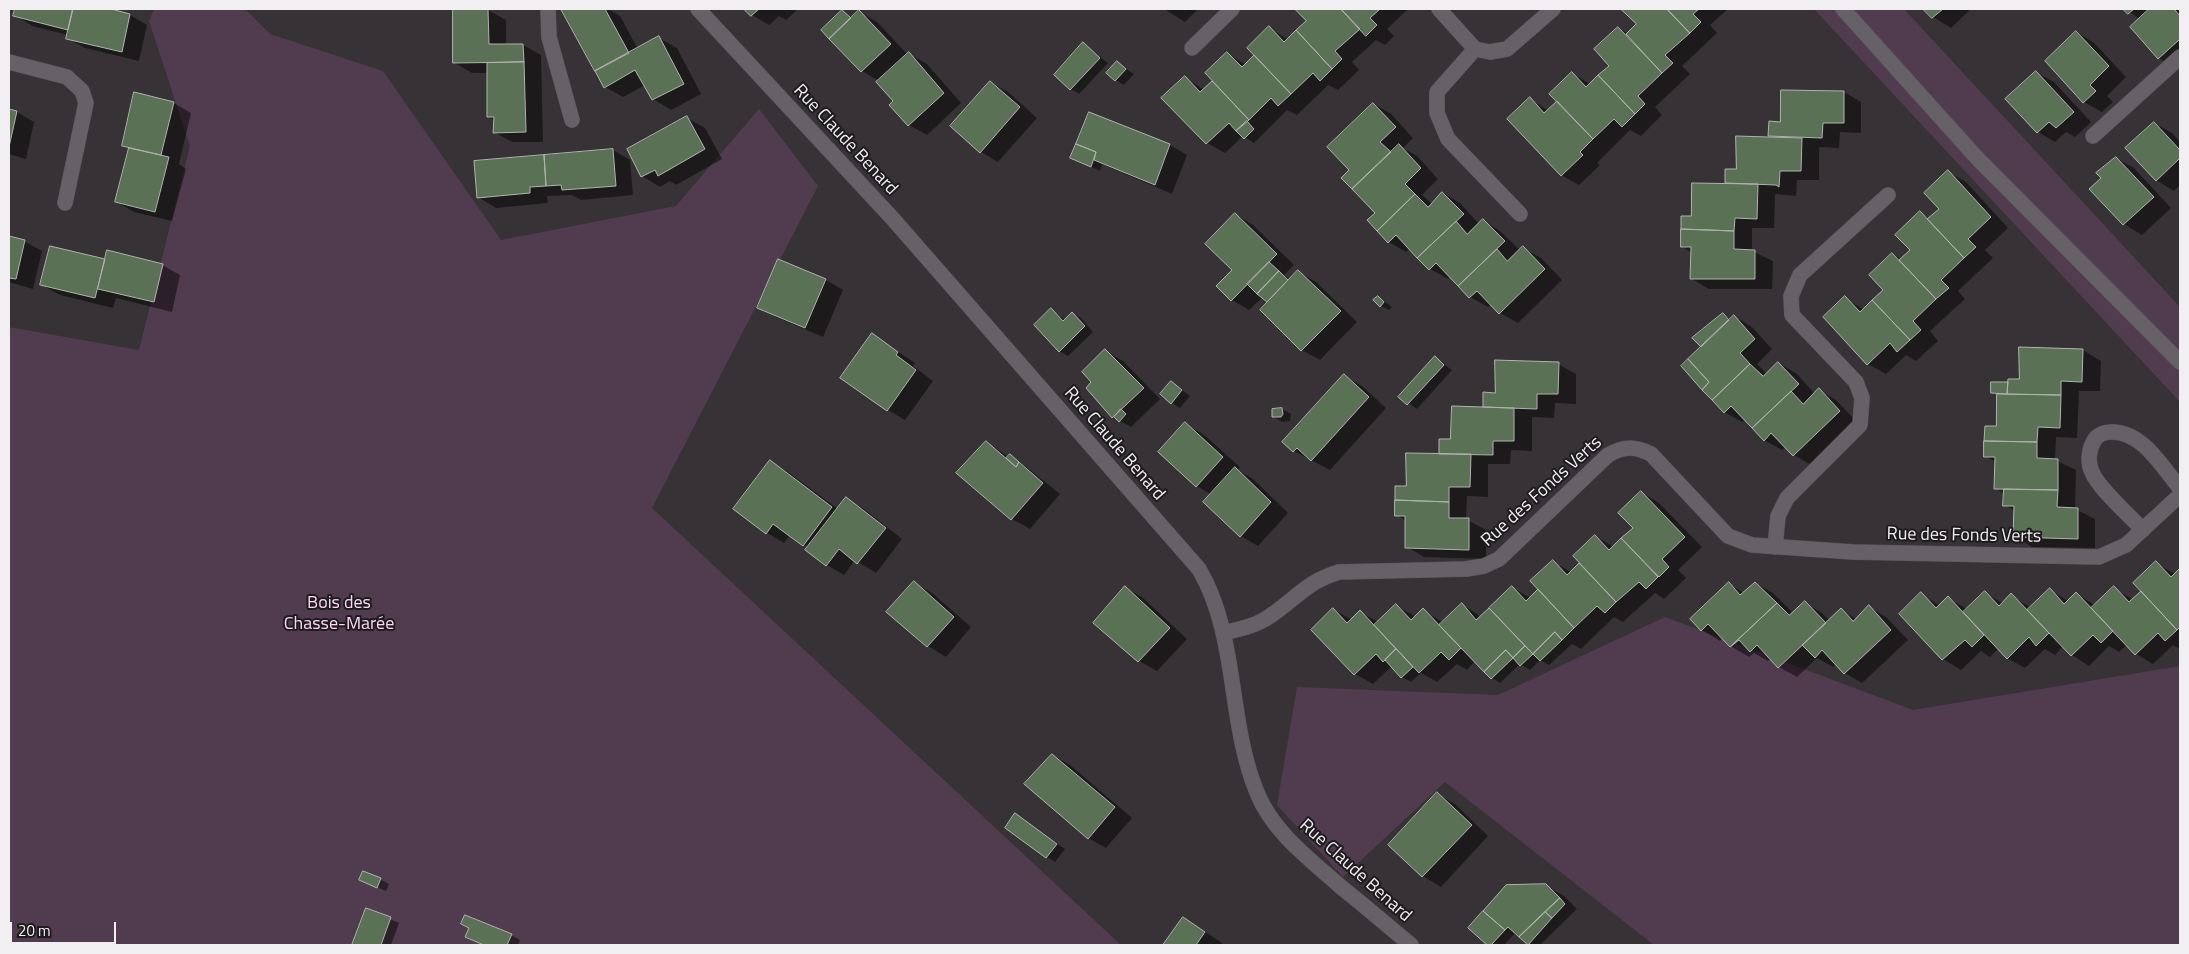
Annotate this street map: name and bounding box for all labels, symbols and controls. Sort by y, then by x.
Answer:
street label: Rue Claude Benard [788,80,902,200]
street label: Rue Claude Benard [1059,383,1169,505]
street label: Rue des Fonds Verts [1477,432,1607,552]
street label: Rue des Fonds Verts [1886,524,2042,548]
park label: Bois des Chasse-Marée [284,593,394,636]
street label: Rue Claude Benard [1295,815,1415,927]
scale bar [12,912,119,944]
text: 20 m [18,919,51,942]

